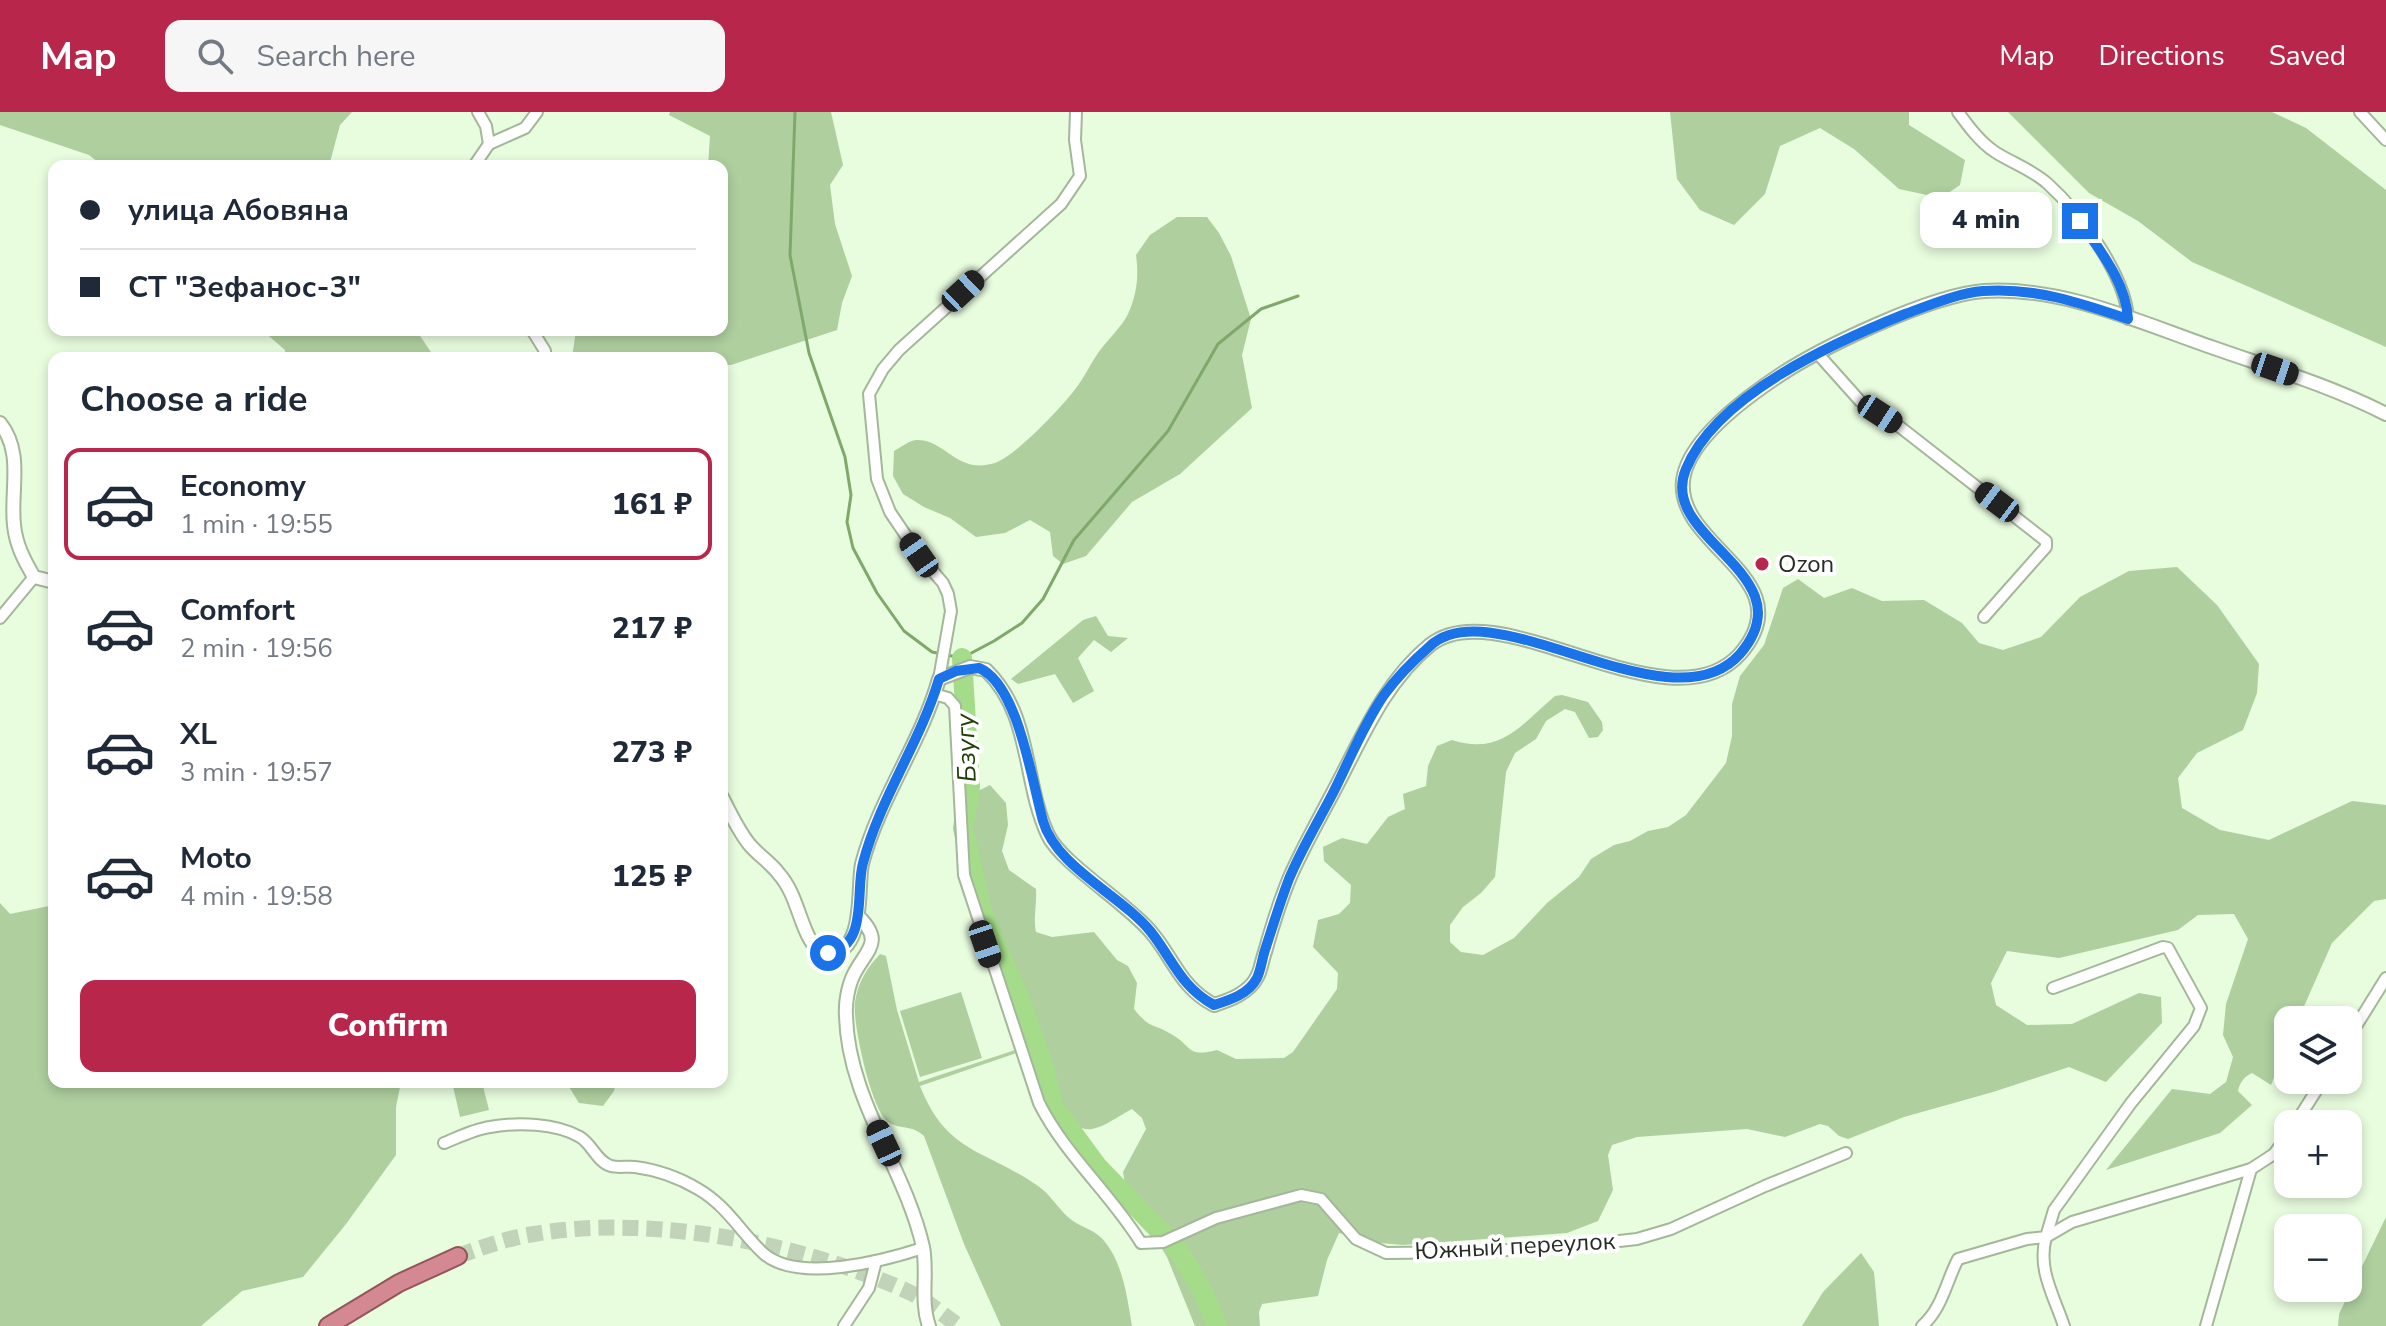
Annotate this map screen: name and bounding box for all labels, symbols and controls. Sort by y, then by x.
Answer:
search box [165,20,725,92]
text: Map [40,31,117,82]
icon: search [193,34,237,78]
text: Search here [257,36,416,77]
text: Map [1999,37,2054,75]
text: Directions [2098,37,2225,75]
text: Saved [2269,37,2346,75]
text: улица Абовяна [128,190,349,231]
callout: 4 min [1920,193,2052,249]
text: 4 min [1952,202,2020,237]
route end [2062,203,2098,239]
car [937,266,989,316]
text: СТ "Зефанос-3" [128,267,361,308]
car [2248,350,2302,388]
text: Choose a ride [80,375,308,424]
car [1853,391,1907,437]
text: Economy [180,466,306,507]
icon: car [84,468,156,540]
car [1971,478,2023,526]
text: 161 ₽ [612,484,692,525]
text: 1 min · 19:55 [180,507,333,542]
car [895,528,943,582]
place label: Ozon [1778,548,1834,580]
marker: Ozon [1753,555,1771,573]
text: Comfort [180,590,295,631]
icon: car [84,592,156,664]
text: 217 ₽ [612,608,692,649]
text: 2 min · 19:56 [180,631,333,666]
water label: Бзугу [947,712,985,783]
text: XL [180,714,217,755]
icon: car [84,716,156,788]
text: 273 ₽ [612,732,692,773]
text: 3 min · 19:57 [180,755,333,790]
text: Moto [180,838,252,879]
icon: car [84,840,156,912]
text: 125 ₽ [612,856,692,897]
text: 4 min · 19:58 [180,879,333,914]
car [966,917,1004,971]
route start [810,935,846,971]
button: Confirm [80,980,696,1072]
map controls [2274,1006,2362,1302]
button: layers [2274,1006,2362,1094]
button: + [2274,1110,2362,1198]
car [863,1116,905,1170]
button: − [2274,1214,2362,1302]
street label: Южный переулок [1414,1225,1617,1267]

